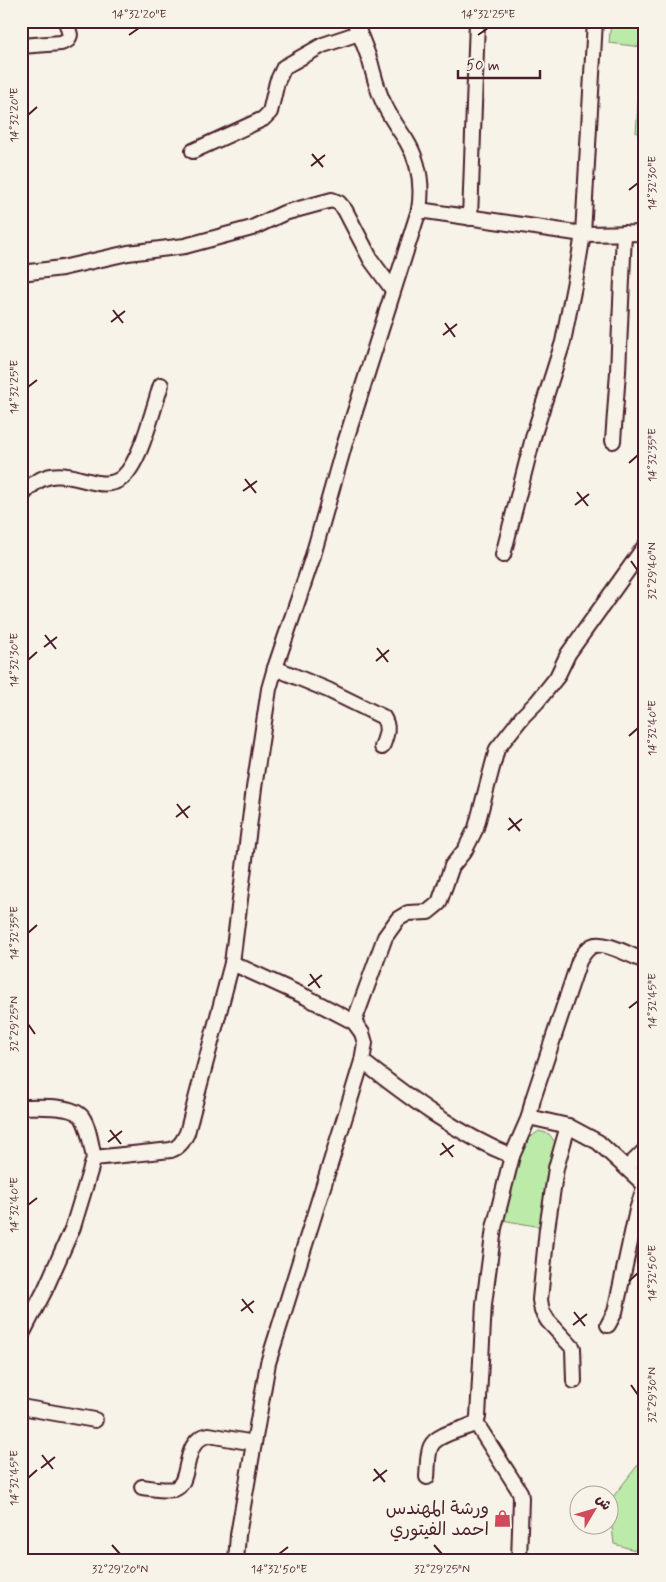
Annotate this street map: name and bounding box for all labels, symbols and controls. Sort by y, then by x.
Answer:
text: 14°32'20"E [111,7,167,23]
text: 14°32'25"E [461,7,515,23]
scale bar [458,48,541,80]
text: 50 m [466,56,500,76]
text: 14°32'20"E [7,87,23,143]
text: 14°32'30"E [645,156,661,210]
text: 14°32'25"E [7,360,23,414]
text: 14°32'35"E [645,428,661,482]
text: 32°29'40"N [645,542,661,600]
text: 14°32'30"E [7,633,23,687]
text: 14°32'40"E [645,700,661,756]
text: 14°32'35"E [7,906,23,960]
text: 14°32'45"E [645,973,661,1029]
text: 32°29'25"N [7,996,23,1052]
text: 14°32'40"E [7,1177,23,1233]
text: 14°32'50"E [645,1245,661,1301]
text: 32°29'30"N [645,1367,661,1423]
text: 14°32'45"E [7,1450,23,1506]
north arrow [568,1484,618,1534]
text: ش [592,1491,615,1514]
place label: ورشة المهندس احمد الفيتوري [386,1497,489,1542]
shop icon: ورشة المهندس احمد الفيتوري [493,1508,513,1528]
text: 32°29'20"N [92,1562,148,1578]
text: 14°32'50"E [251,1562,307,1578]
text: 32°29'25"N [414,1562,470,1578]

